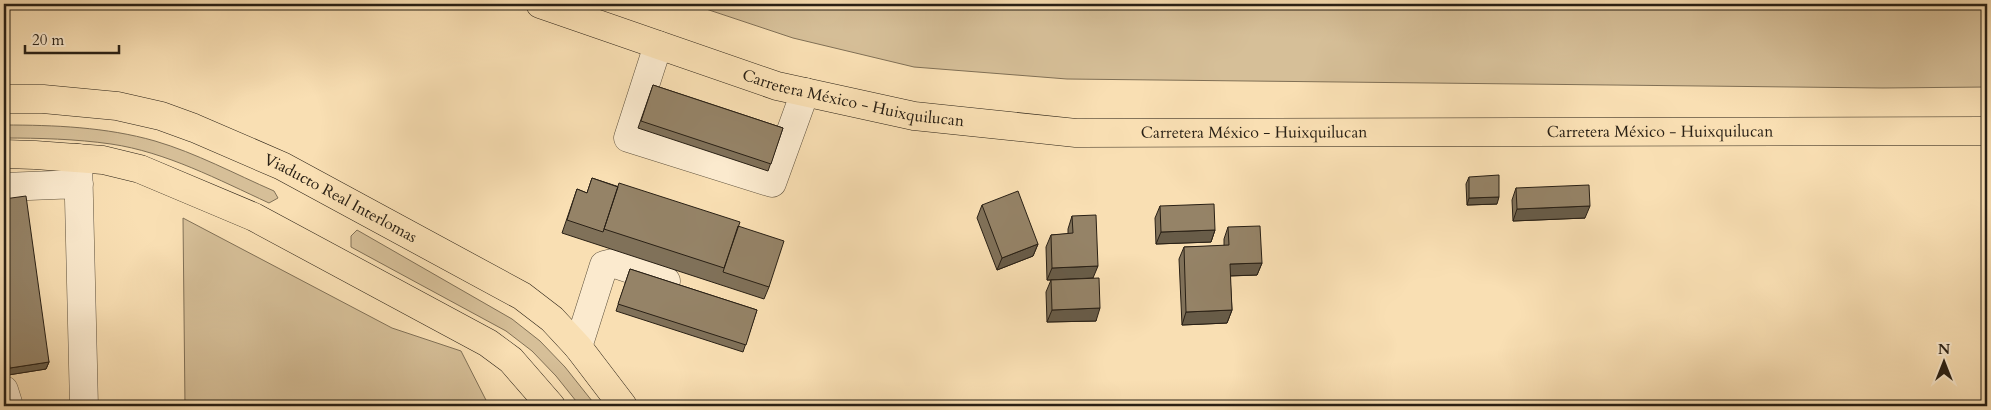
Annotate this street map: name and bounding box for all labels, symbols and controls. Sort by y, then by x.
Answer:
scale bar [25,22,119,54]
text: 20 m [32,30,64,50]
street label: Carretera México - Huixquilucan [739,64,965,132]
street label: Carretera México - Huixquilucan [1547,120,1773,143]
street label: Carretera México - Huixquilucan [1141,121,1367,144]
street label: Viaducto Real Interlomas [260,148,421,248]
north arrow [1918,338,1968,388]
text: N [1938,340,1950,359]

